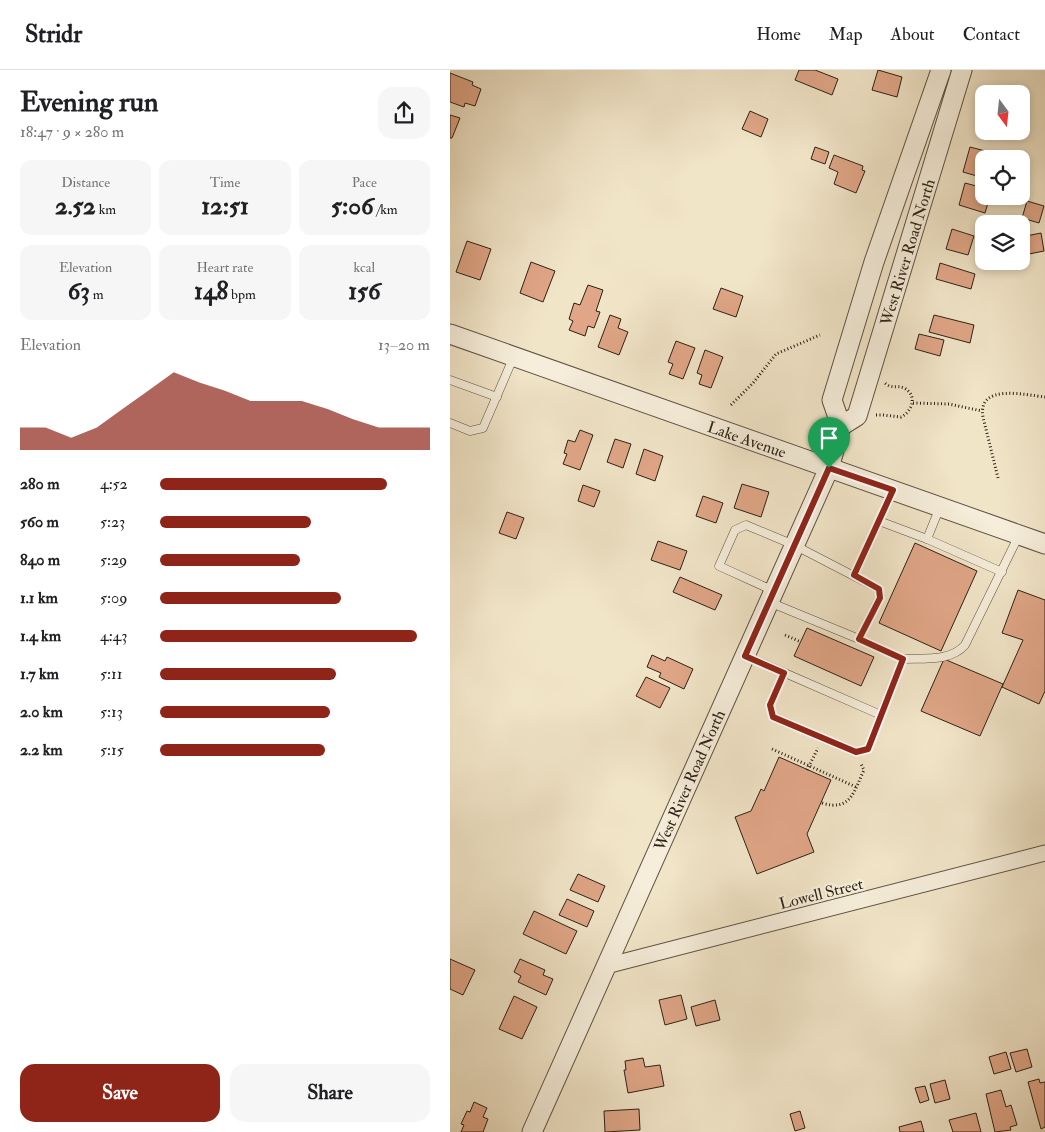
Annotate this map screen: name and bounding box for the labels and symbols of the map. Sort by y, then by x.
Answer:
north arrow [975,85,1030,140]
street label: West River Road North [876,176,940,329]
street label: Lake Avenue [705,417,789,463]
pin [808,417,850,468]
street label: West River Road North [649,706,730,855]
street label: Lowell Street [777,874,865,914]

